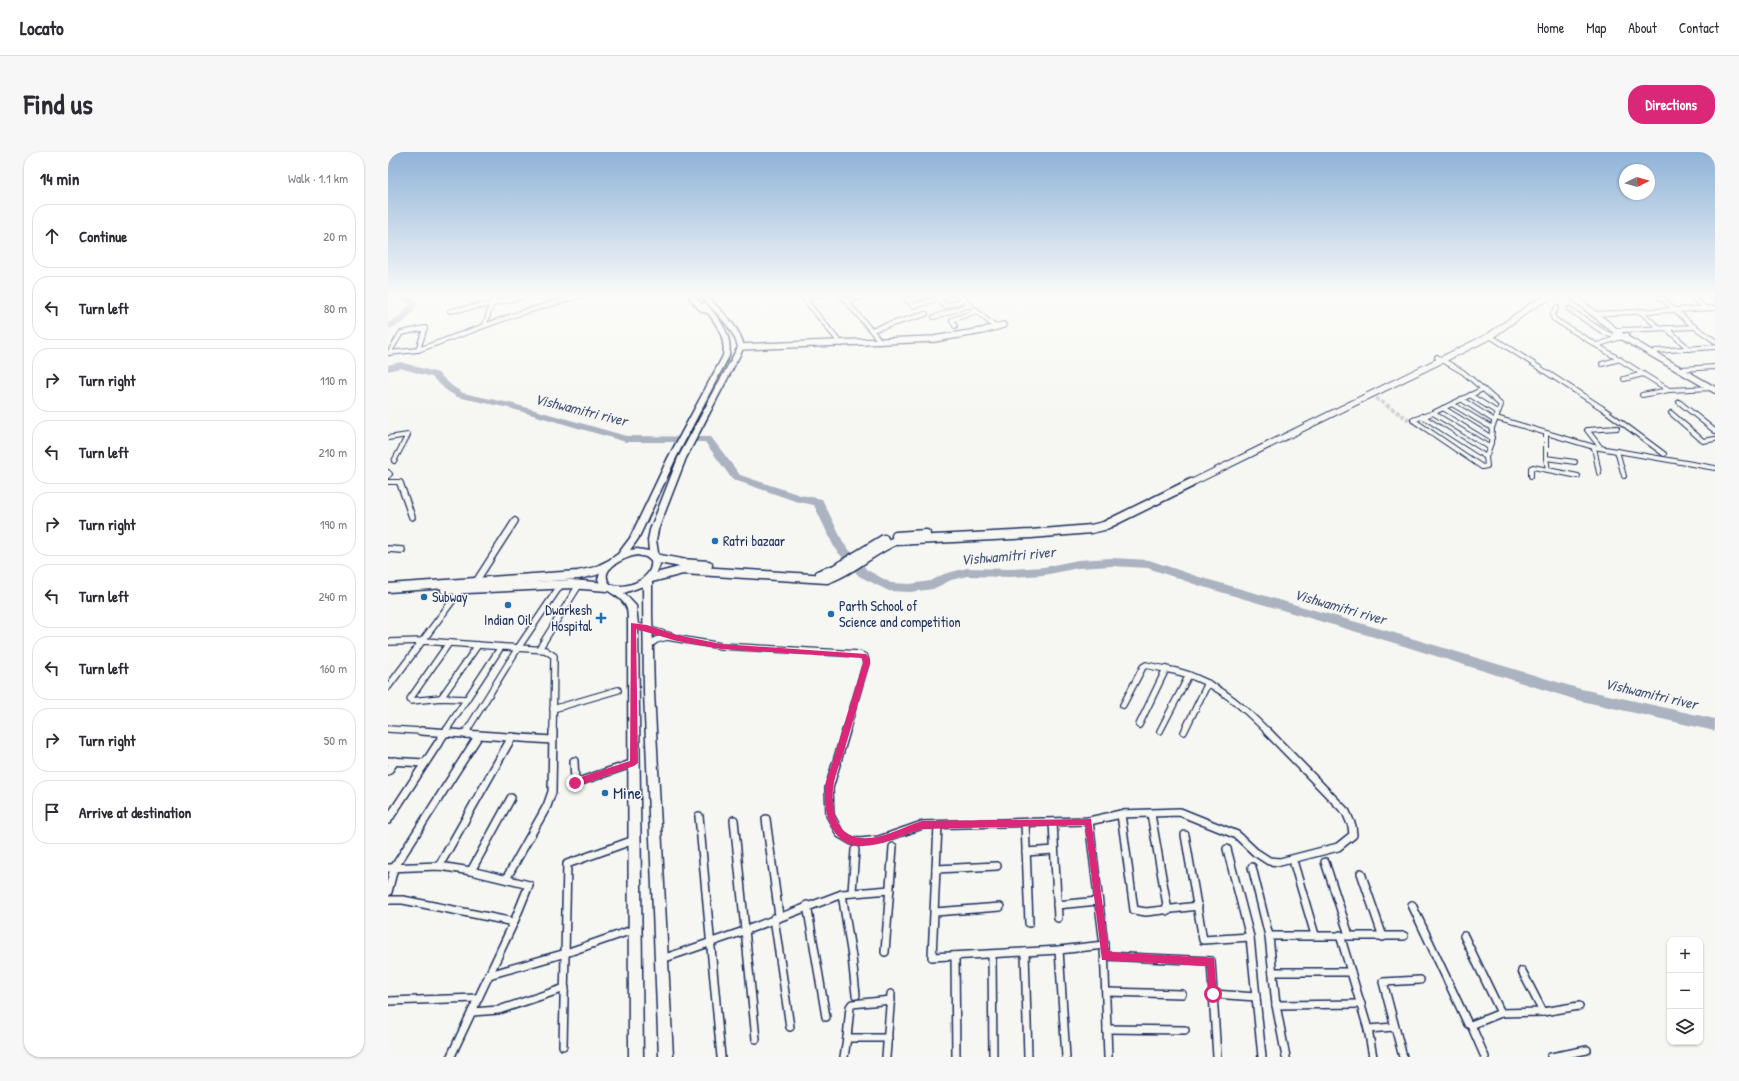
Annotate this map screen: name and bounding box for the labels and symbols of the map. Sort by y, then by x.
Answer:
north arrow [1619,164,1655,200]
water label: Vishwamitri river [533,388,632,432]
place label: Ratri bazaar [723,531,786,550]
marker: Ratri bazaar [710,536,720,546]
water label: Vishwamitri river [960,541,1058,570]
water label: Vishwamitri river [1292,583,1391,630]
place label: Subway [432,587,468,607]
marker: Subway [419,592,429,602]
place label: Parth School of Science and competition [839,596,961,632]
marker: Indian Oil [503,600,513,610]
place label: Dwarkesh Hospital [545,600,592,636]
marker: Parth School of Science and competition [826,609,836,619]
place label: Indian Oil [484,610,532,629]
marker: Dwarkesh Hospital [595,612,607,624]
water label: Vishwamitri river [1603,673,1702,715]
route end [566,774,584,792]
place label: Mine [613,781,642,804]
marker: Mine [600,788,610,798]
route start [1204,985,1222,1003]

